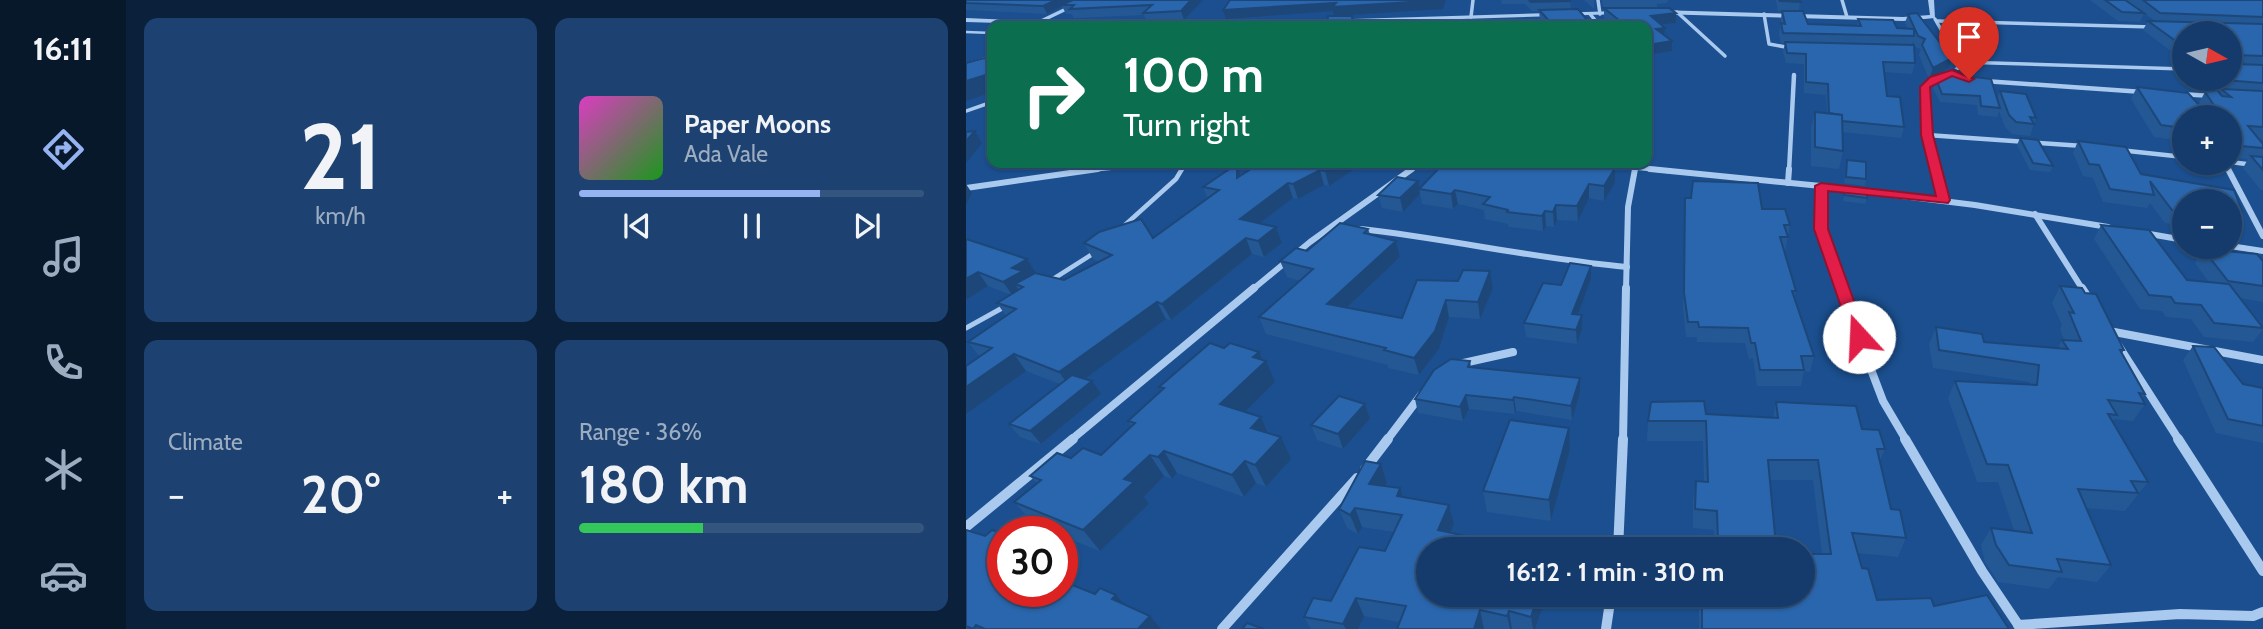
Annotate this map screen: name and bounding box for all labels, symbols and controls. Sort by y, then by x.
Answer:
pin [1939,7,1999,79]
icon: arrive [1950,18,1988,56]
north arrow [2172,21,2242,91]
map controls [2172,21,2242,259]
text: 16:11 [33,29,93,68]
text: 100 m [1123,45,1264,104]
icon: right [1008,49,1099,140]
text: 21 [300,101,381,212]
text: Turn right [1123,105,1250,144]
button: + [2172,105,2242,175]
text: Paper Moons [684,108,831,140]
icon: directions [39,125,88,174]
text: Ada Vale [684,140,768,168]
button: − [2172,189,2242,259]
text: km/h [315,202,366,230]
icon: previous [618,207,656,245]
icon: pause [733,207,771,245]
icon: next [848,207,886,245]
icon: music [39,232,88,281]
position arrow [1822,300,1896,374]
icon: phone [39,338,88,387]
text: Range · 36% [579,418,702,446]
text: Climate [168,428,243,456]
icon: climate [39,445,88,494]
text: 180 km [579,453,748,516]
text: 20° [301,463,380,526]
text: − [168,471,185,518]
text: + [496,471,513,518]
speed limit sign: 30 [987,516,1078,607]
icon: car [39,551,88,600]
text: 16:12 · 1 min · 310 m [1507,556,1724,588]

